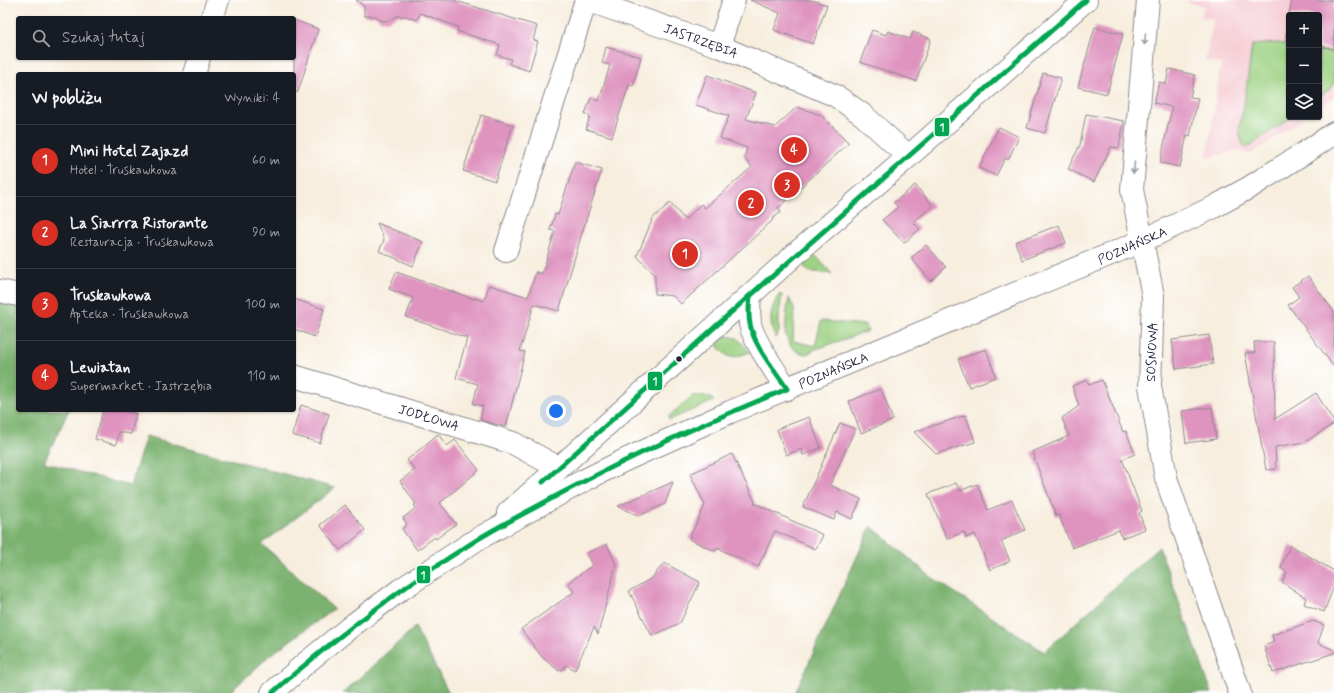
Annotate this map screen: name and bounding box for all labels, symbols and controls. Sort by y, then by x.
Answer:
map controls [1286,12,1322,120]
button: + [1286,12,1322,48]
search box [16,16,296,60]
street label: JASTRZĘBIA [661,20,740,63]
icon: search [30,27,52,49]
text: Szukaj tutaj [62,28,145,48]
one-way arrow [1141,32,1148,45]
button: − [1286,48,1322,84]
button: layers [1286,84,1322,120]
text: W pobliżu [32,87,101,109]
text: Wyniki: 4 [224,90,280,107]
line badge: 1 [934,117,950,137]
text: 1 [940,121,945,135]
pin: 4 [781,135,807,165]
text: Mini Hotel Zajazd [70,142,188,162]
text: 1 [42,152,48,169]
text: 60 m [252,152,280,169]
one-way arrow [1130,161,1137,174]
text: Hotel · Truskawkowa [70,162,177,179]
pin: 3 [774,170,800,200]
pin: 2 [738,188,764,218]
text: La Siarrra Ristorante [70,214,208,234]
text: 2 [42,224,48,241]
text: 90 m [252,224,280,241]
street label: POZNAŃSKA [1095,224,1170,269]
text: Restauracja · Truskawkowa [70,234,214,251]
pin: 1 [672,239,698,269]
text: Truskawkowa [70,286,152,306]
text: 3 [42,296,48,313]
text: 100 m [245,296,280,313]
text: Apteka · Truskawkowa [70,306,189,323]
street label: SOSNOWA [1143,322,1162,382]
street label: POZNAŃSKA [796,349,871,394]
unlabelled marker [674,354,684,364]
text: Lewiatan [70,358,130,378]
text: 4 [41,368,49,385]
text: 110 m [247,368,280,385]
line badge: 1 [647,371,663,391]
text: 1 [653,375,658,389]
text: Supermarket · Jastrzębia [70,378,212,395]
street label: JODŁOWA [396,401,461,436]
your location [546,401,566,421]
line badge: 1 [416,565,431,584]
text: 1 [421,569,426,583]

